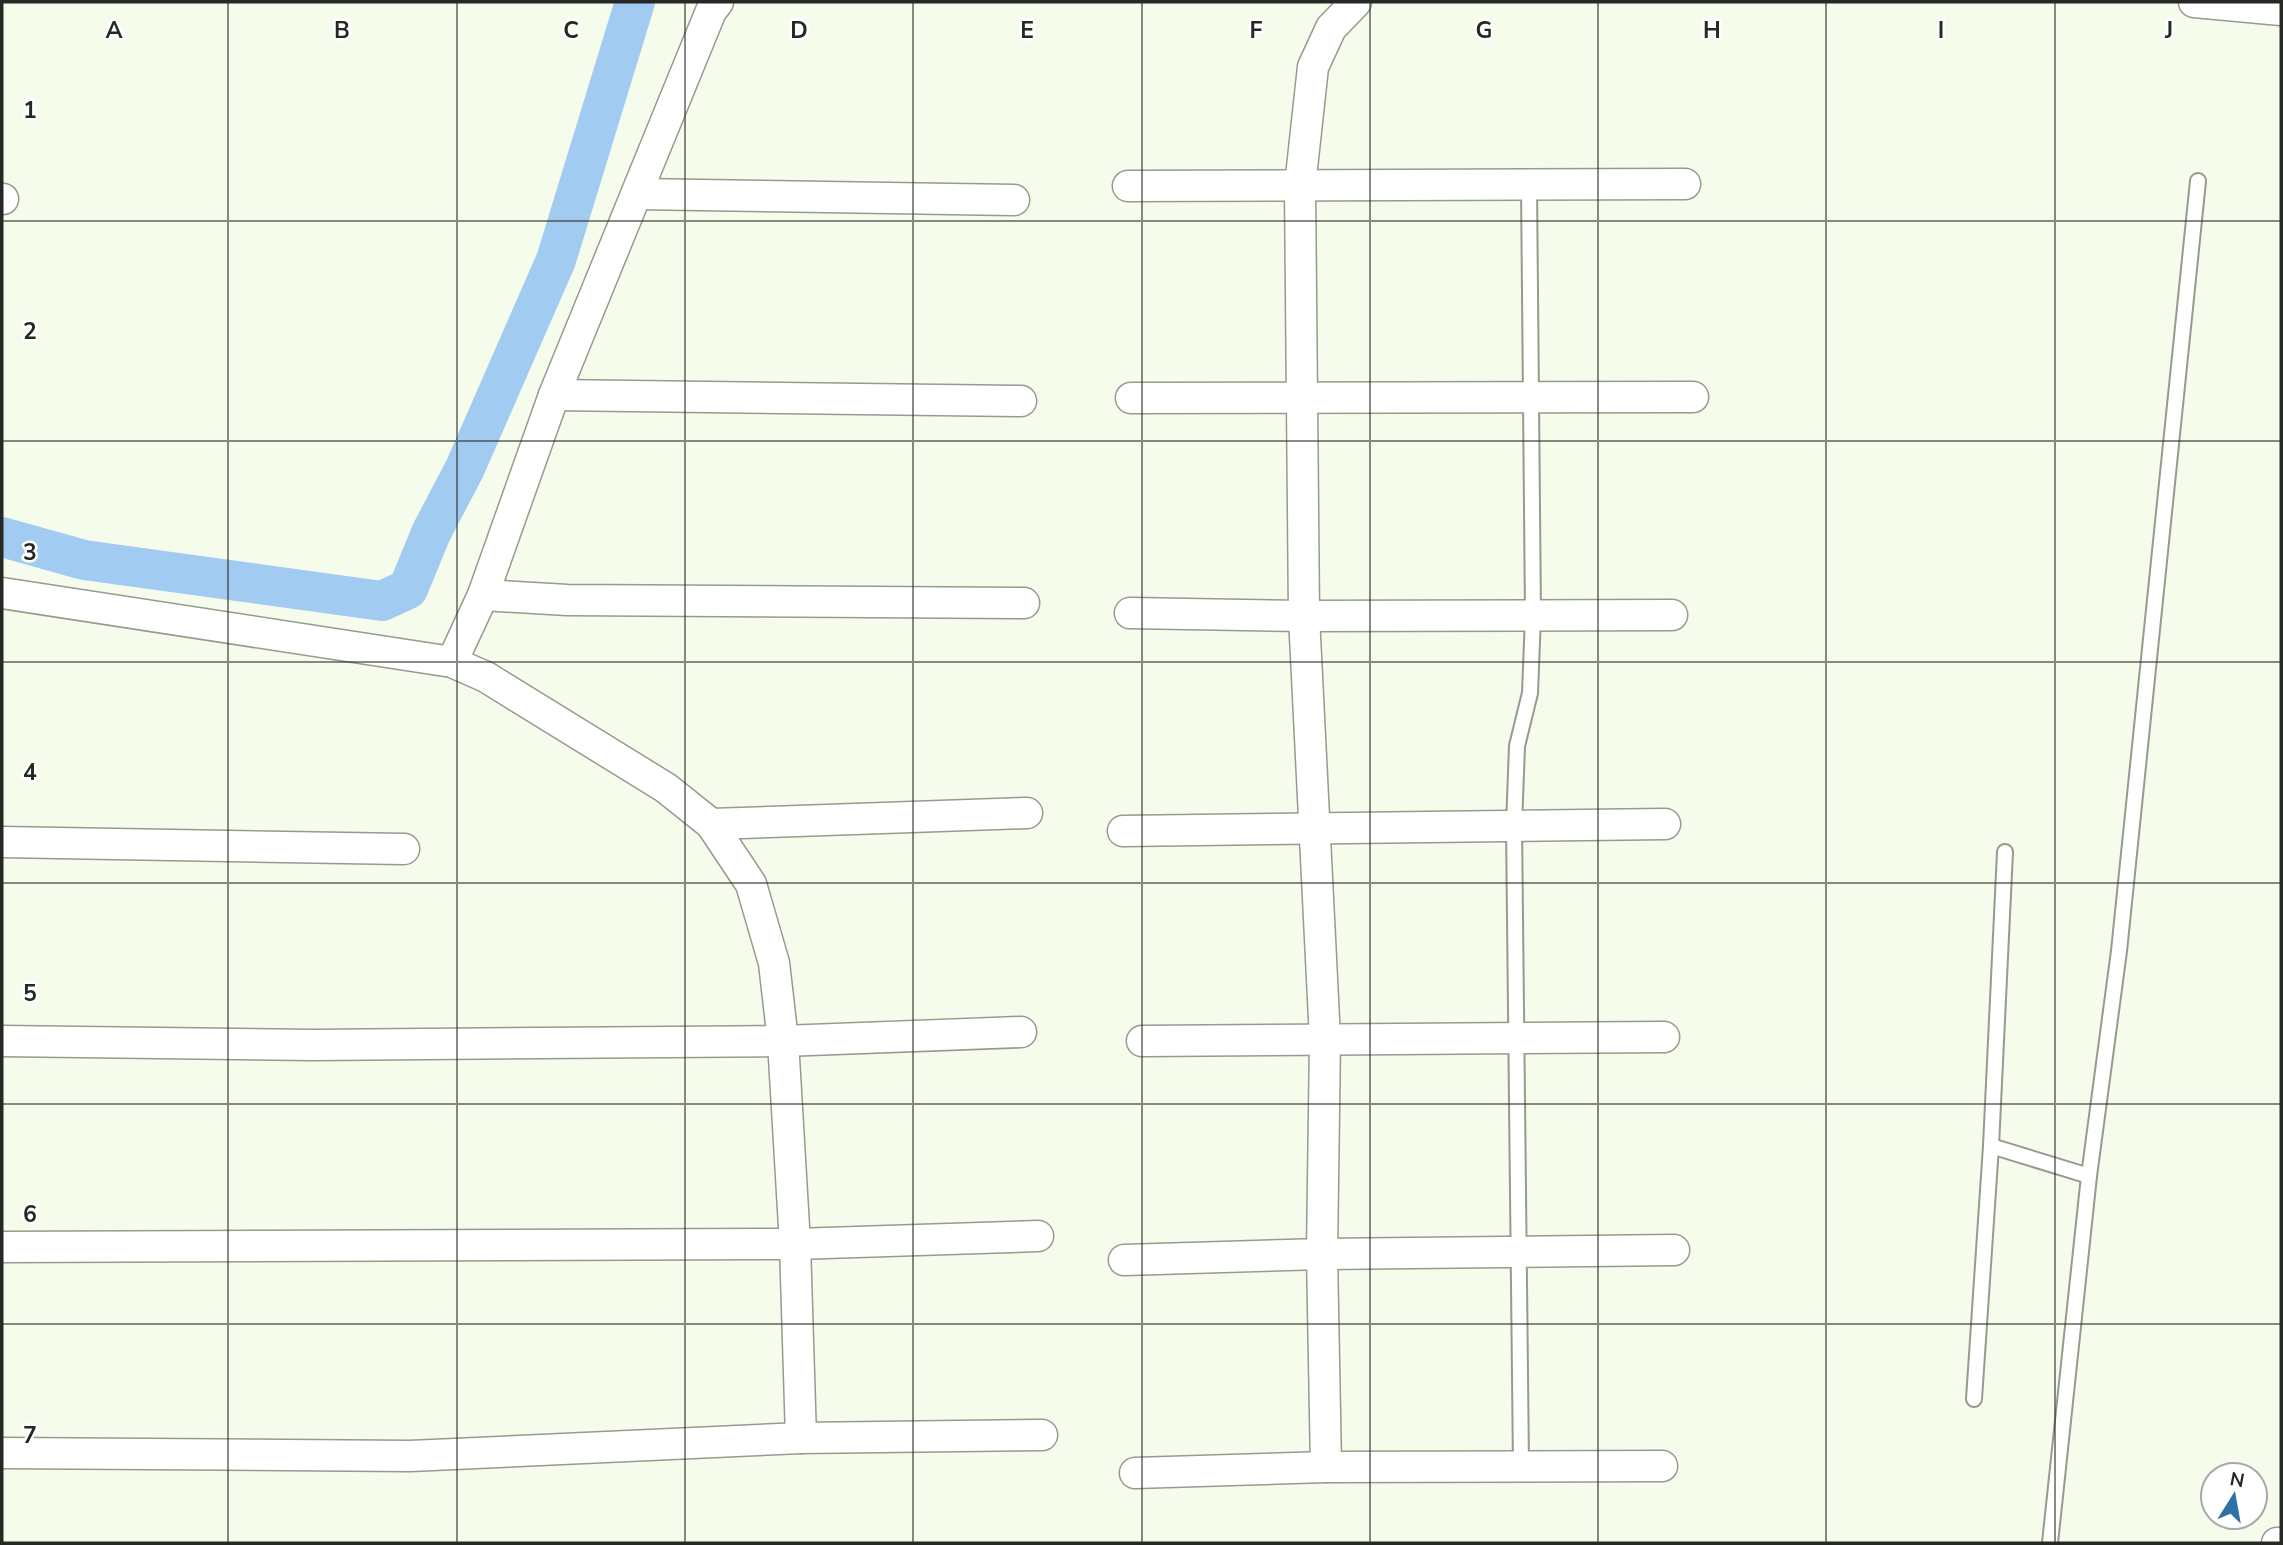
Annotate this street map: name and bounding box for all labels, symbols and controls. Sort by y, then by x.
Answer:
text: A [105,15,123,46]
text: B [334,15,350,46]
text: C [563,15,579,46]
text: D [790,15,808,46]
text: E [1020,15,1034,46]
text: F [1250,15,1263,46]
text: G [1476,15,1492,46]
text: H [1703,15,1721,46]
text: I [1938,15,1944,46]
text: J [2164,15,2173,46]
text: 1 [23,95,37,126]
text: 2 [23,316,37,347]
text: 3 [23,537,37,568]
text: 4 [23,757,37,788]
text: 5 [23,978,37,1009]
text: 6 [23,1199,37,1230]
text: 7 [23,1420,37,1451]
north arrow [2199,1461,2269,1531]
text: N [2228,1466,2247,1494]

